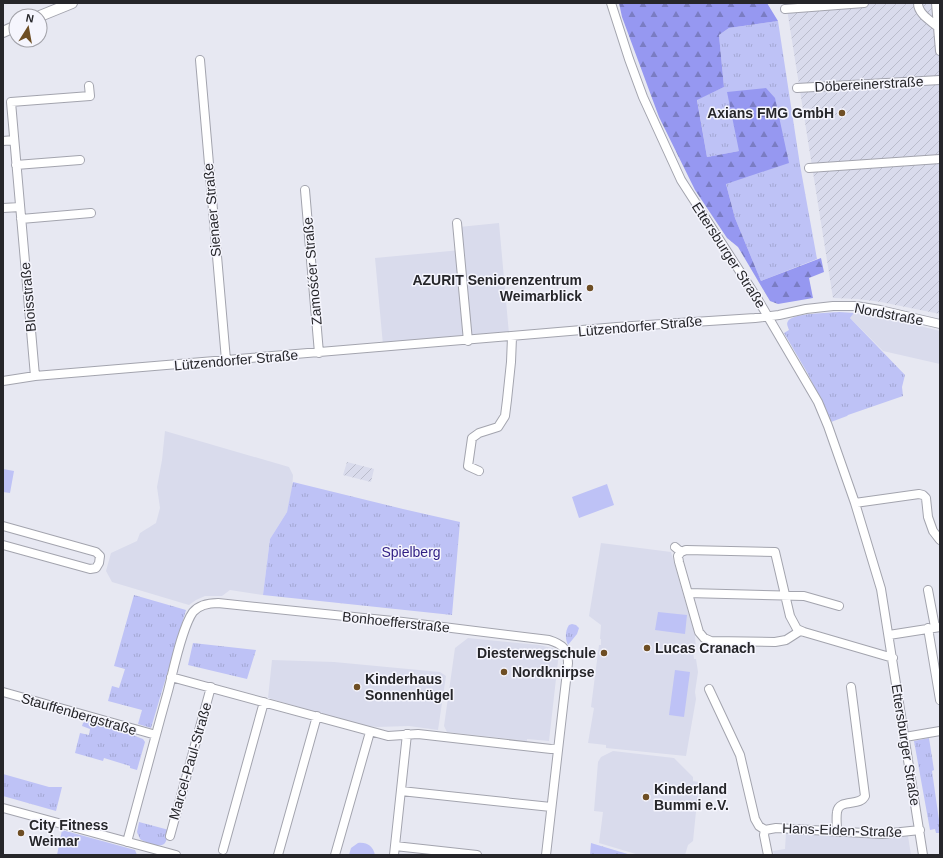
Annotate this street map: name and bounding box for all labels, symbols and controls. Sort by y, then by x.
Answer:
north arrow [8,8,48,48]
text: N [25,12,35,25]
street label: Döbereinerstraße [814,73,924,95]
place label: Axians FMG GmbH [707,105,834,121]
marker: Axians FMG GmbH [837,108,847,118]
street label: Sienaer Straße [200,162,224,258]
street label: Ettersburger Straße [689,199,769,311]
street label: Zamośćer Straße [299,216,325,326]
street label: Bloisstraße [17,261,39,333]
place label: AZURIT Seniorenzentrum Weimarblick [412,272,582,304]
marker: AZURIT Seniorenzentrum Weimarblick [585,283,595,293]
street label: Nordstraße [853,299,925,329]
street label: Lützendorfer Straße [577,313,703,339]
street label: Lützendorfer Straße [173,347,299,373]
park label: Spielberg [381,544,441,560]
street label: Bonhoefferstraße [341,608,451,636]
place label: Lucas Cranach [655,640,755,656]
marker: Lucas Cranach [642,643,652,653]
place label: Diesterwegschule [477,645,596,661]
marker: Diesterwegschule [599,648,609,658]
place label: Nordknirpse [512,664,595,680]
marker: Nordknirpse [499,667,509,677]
place label: Kinderhaus Sonnenhügel [365,671,454,703]
marker: Kinderhaus Sonnenhügel [352,682,362,692]
street label: Ettersburger Straße [888,683,924,807]
street label: Stauffenbergstraße [19,690,139,738]
street label: Marcel-Paul-Straße [166,700,214,822]
place label: Kinderland Bummi e.V. [654,781,729,813]
marker: Kinderland Bummi e.V. [641,792,651,802]
place label: City Fitness Weimar [29,817,109,849]
street label: Hans-Eiden-Straße [782,820,902,840]
marker: City Fitness Weimar [16,828,26,838]

